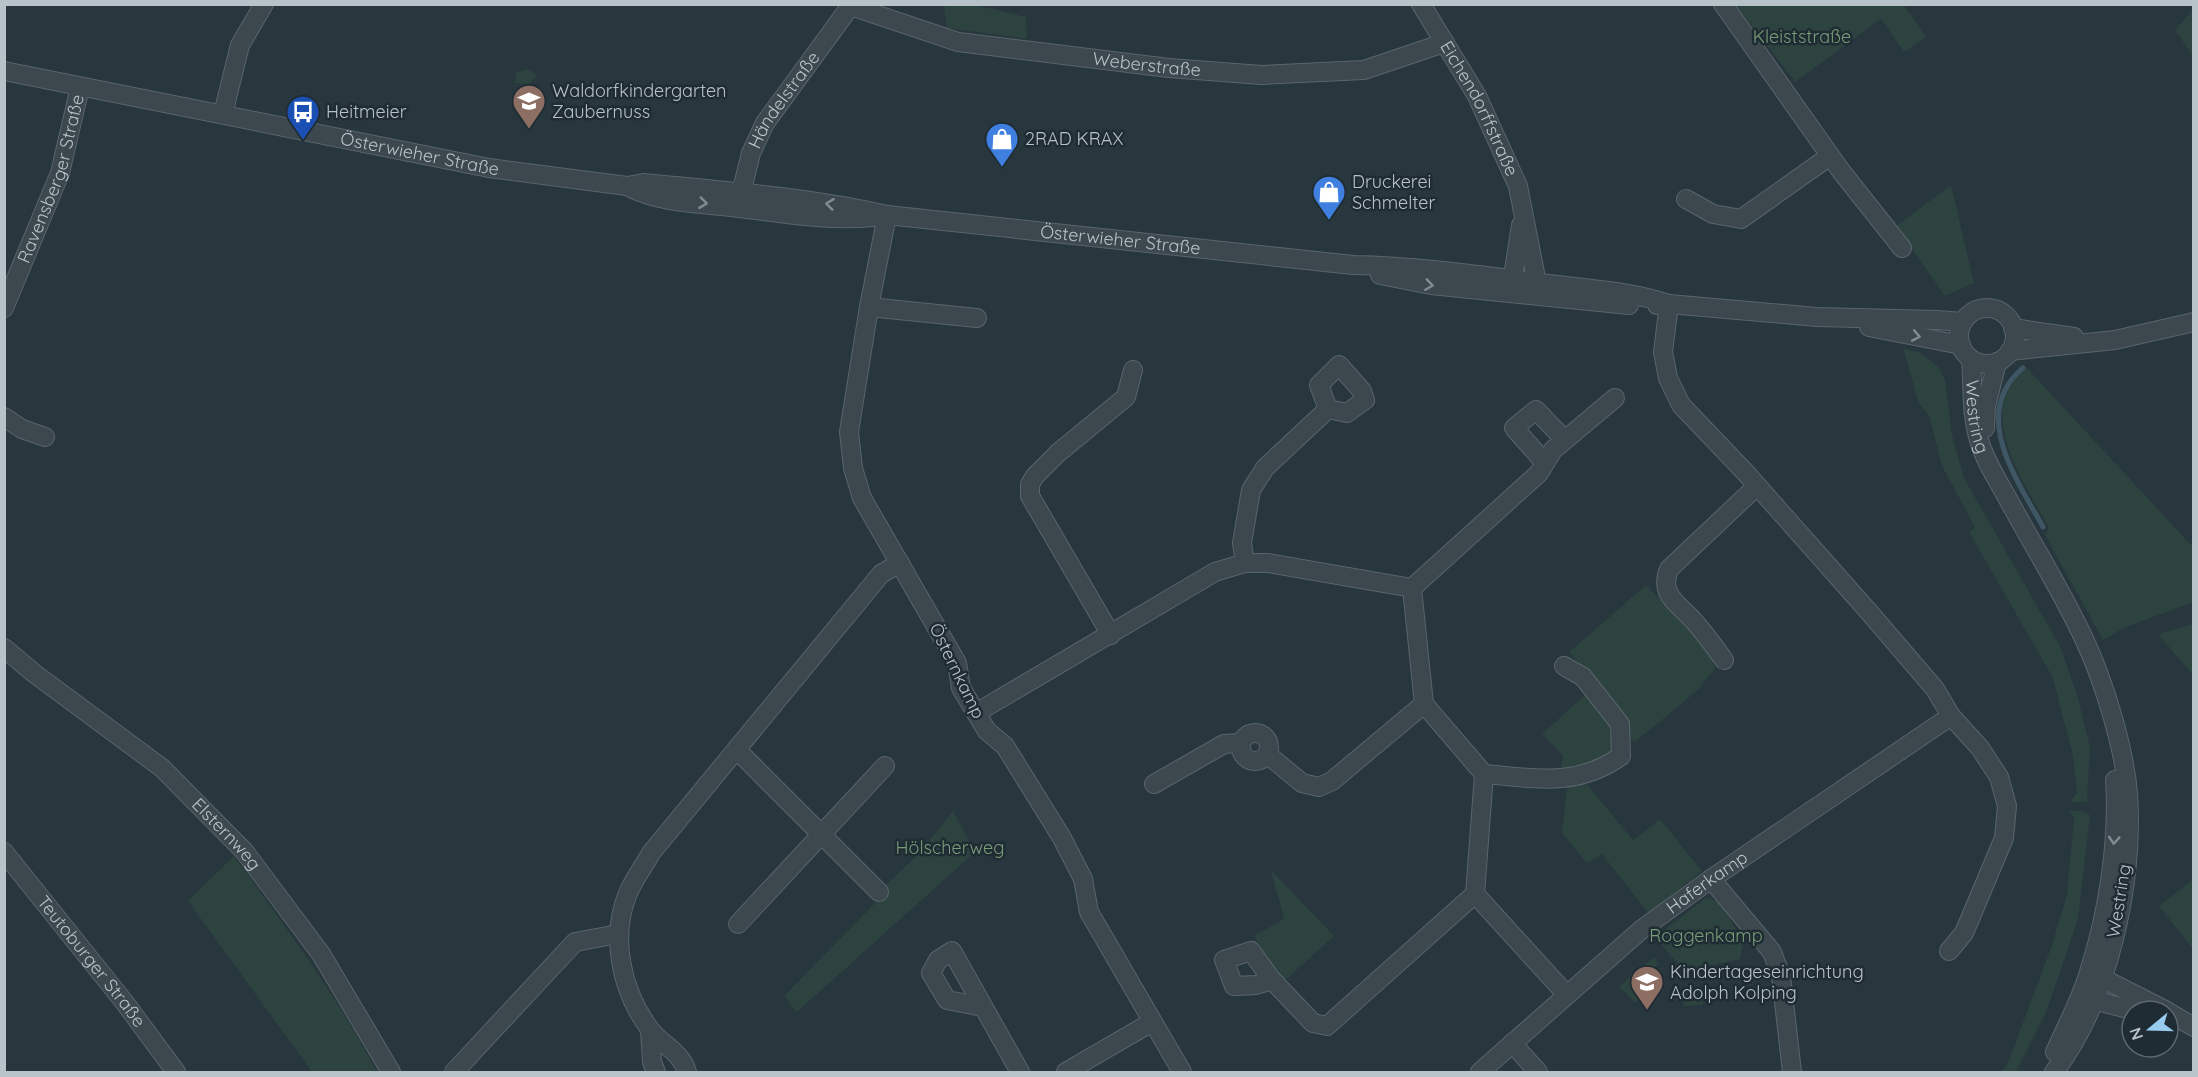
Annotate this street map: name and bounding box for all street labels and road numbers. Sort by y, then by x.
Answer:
street label: Eichendorffstraße [1435,37,1524,180]
street label: Händelstraße [743,47,824,152]
street label: Weberstraße [1091,47,1202,81]
street label: Ravensberger Straße [12,92,89,266]
street label: Österwieher Straße [339,127,500,180]
street label: Österwieher Straße [1039,220,1202,260]
street label: Westring [1961,379,1995,457]
street label: Östernkamp [924,619,991,722]
street label: Elsternweg [187,793,266,875]
street label: Haferkamp [1661,845,1752,919]
street label: Westring [2101,862,2136,939]
street label: Teutoburger Straße [32,891,151,1032]

